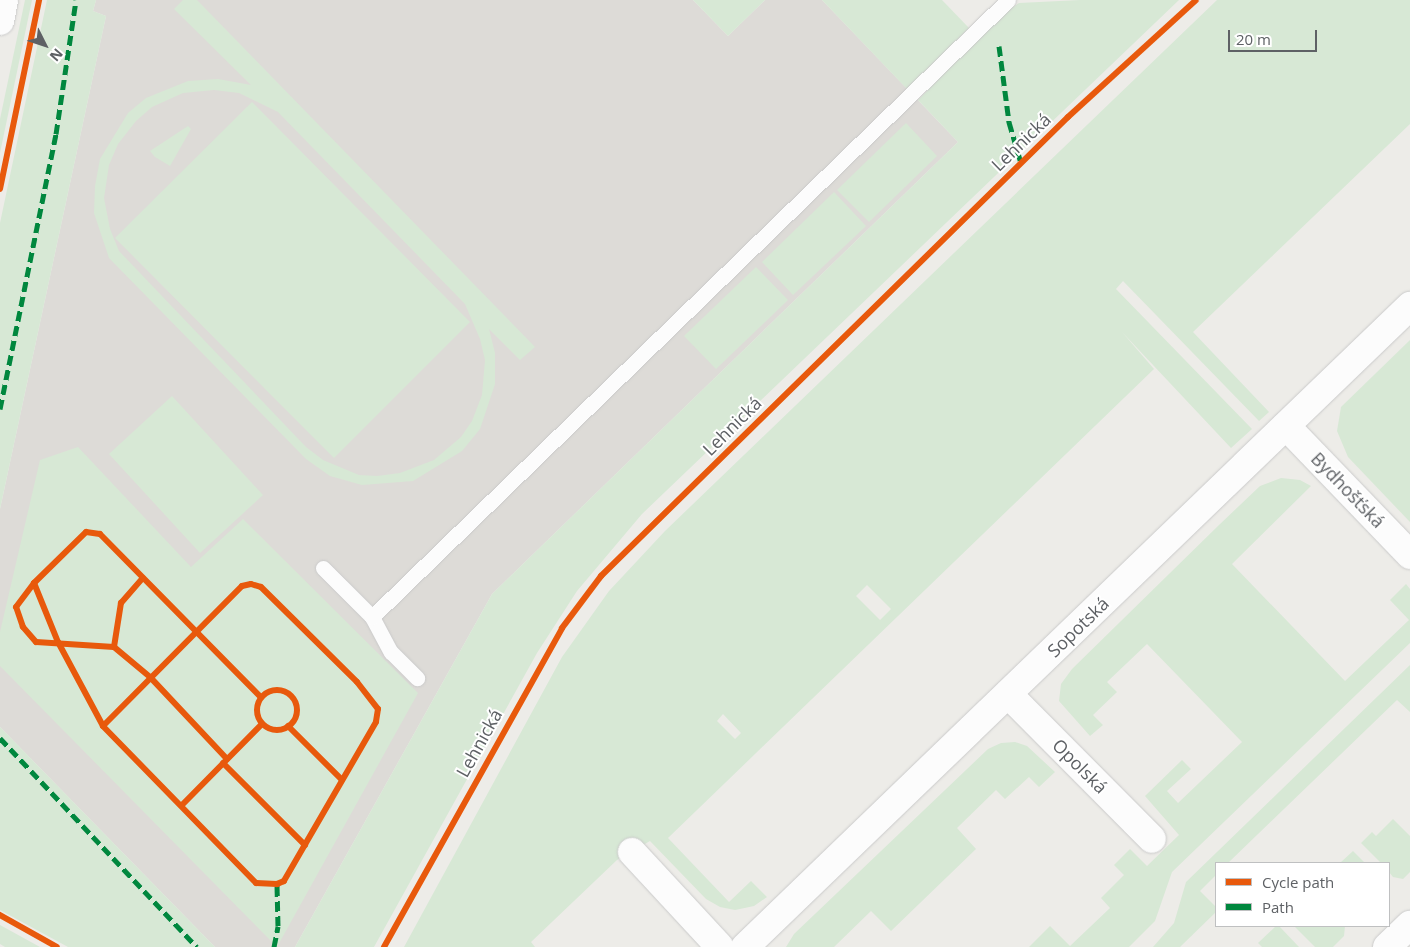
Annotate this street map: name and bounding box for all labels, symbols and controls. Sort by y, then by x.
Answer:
north arrow [20,20,70,70]
scale bar [1230,20,1319,52]
text: 20 m [1236,29,1271,49]
text: N [46,45,68,66]
street label: Lehnická [987,108,1055,176]
street label: Lehnická [698,392,766,460]
street label: Bydhošťská [1307,448,1389,532]
street label: Sopotská [1043,592,1113,662]
street label: Lehnická [452,705,506,781]
street label: Opolská [1048,734,1112,798]
legend [1215,862,1390,927]
text: Cycle path [1262,872,1334,892]
text: Path [1262,897,1294,917]

